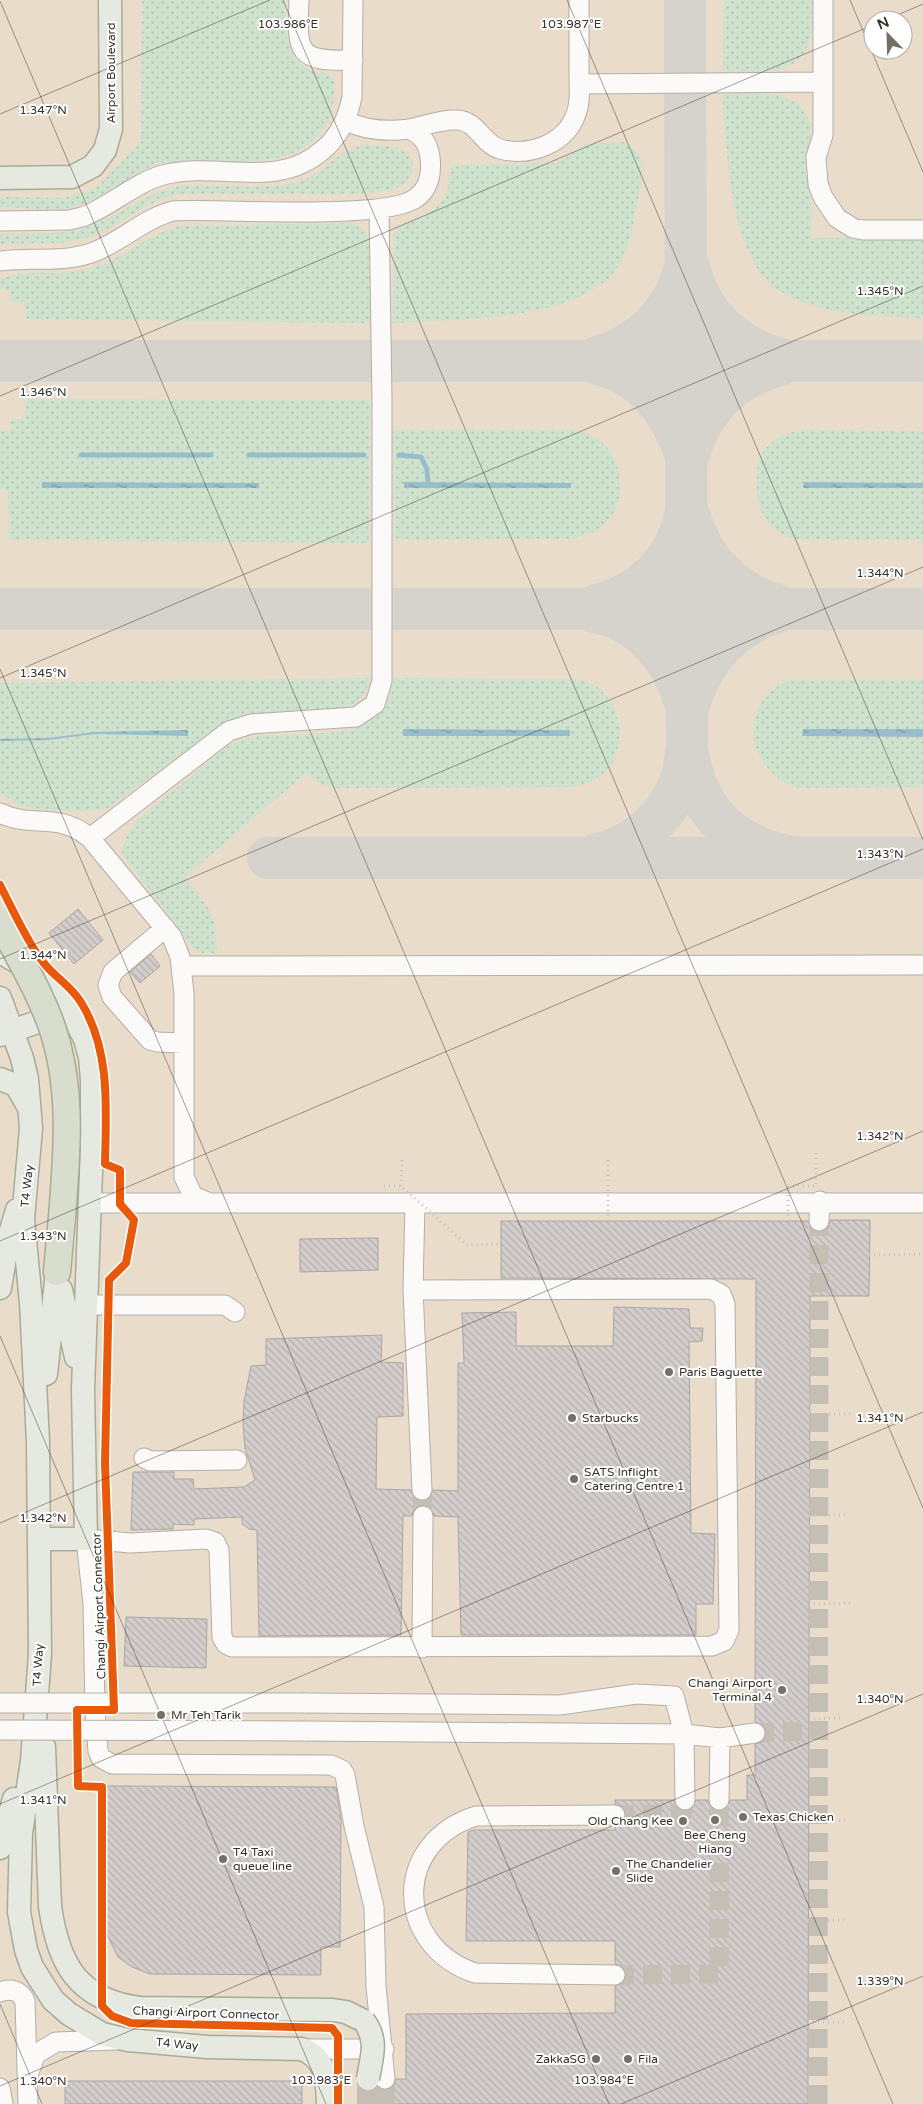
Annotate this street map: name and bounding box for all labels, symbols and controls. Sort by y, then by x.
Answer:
north arrow [863,10,913,60]
text: N [875,13,892,34]
text: 103.986°E [258,17,319,31]
text: 103.987°E [541,17,602,31]
street label: Airport Boulevard [104,22,118,124]
text: 1.347°N [19,103,67,117]
text: 1.345°N [856,284,904,298]
text: 1.346°N [19,385,67,399]
text: 1.344°N [856,566,904,580]
text: 1.345°N [19,666,67,680]
text: 1.343°N [856,847,904,861]
text: 1.344°N [19,948,67,962]
text: 1.342°N [856,1129,904,1143]
street label: T4 Way [18,1163,36,1208]
text: 1.343°N [19,1229,67,1243]
place label: Paris Baguette [679,1365,763,1379]
marker: Paris Baguette [663,1366,675,1378]
place label: Starbucks [582,1411,639,1425]
text: 1.341°N [856,1411,904,1425]
marker: Starbucks [566,1412,578,1424]
place label: SATS Inflight Catering Centre 1 [584,1465,684,1493]
marker: SATS Inflight Catering Centre 1 [568,1473,580,1485]
text: 1.342°N [19,1511,67,1525]
street label: Changi Airport Connector [89,1532,109,1680]
street label: T4 Way [30,1643,46,1687]
place label: Changi Airport Terminal 4 [688,1676,772,1704]
marker: Changi Airport Terminal 4 [776,1684,788,1696]
text: 1.340°N [856,1692,904,1706]
place label: Mr Teh Tarik [171,1708,242,1722]
marker: Mr Teh Tarik [155,1709,167,1721]
text: 1.341°N [19,1793,67,1807]
place label: Texas Chicken [753,1810,834,1824]
marker: Texas Chicken [737,1811,749,1823]
place label: Old Chang Kee [588,1814,673,1828]
marker: Bee Cheng Hiang [709,1814,721,1826]
marker: Old Chang Kee [677,1815,689,1827]
place label: Bee Cheng Hiang [684,1828,746,1856]
place label: T4 Taxi queue line [233,1845,292,1873]
marker: T4 Taxi queue line [217,1853,229,1865]
place label: The Chandelier Slide [626,1857,712,1885]
marker: The Chandelier Slide [610,1865,622,1877]
text: 1.339°N [856,1974,904,1988]
street label: Changi Airport Connector [132,2003,280,2023]
street label: T4 Way [155,2035,199,2053]
place label: ZakkaSG [536,2052,586,2066]
place label: Fila [638,2052,658,2066]
marker: ZakkaSG [590,2053,602,2065]
marker: Fila [622,2053,634,2065]
text: 103.983°E [291,2073,352,2087]
text: 103.984°E [574,2073,635,2087]
text: 1.340°N [19,2074,67,2088]

